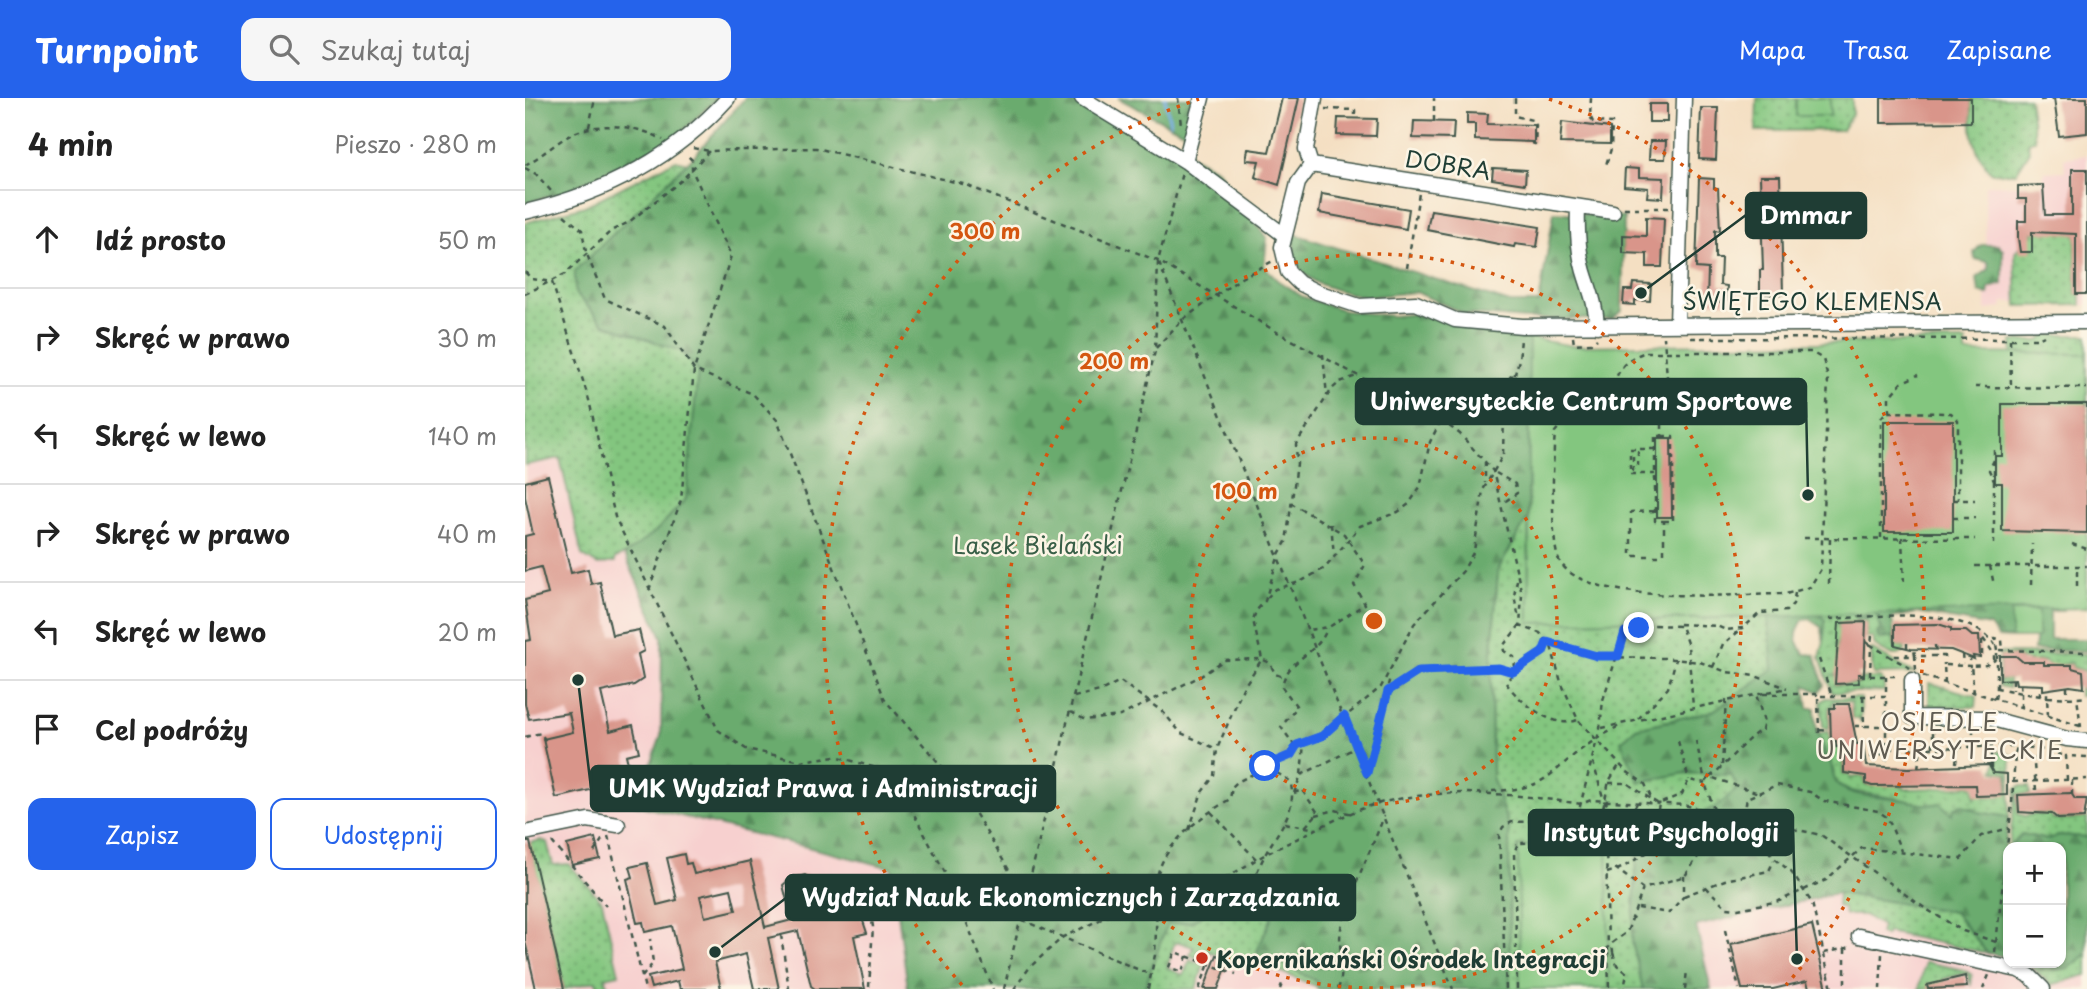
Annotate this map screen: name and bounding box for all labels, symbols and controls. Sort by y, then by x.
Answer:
search box [241,18,731,81]
text: Turnpoint [35,24,199,74]
icon: search [265,30,303,68]
text: Szukaj tutaj [321,30,471,69]
text: Mapa [1739,31,1805,67]
text: Trasa [1843,31,1908,67]
text: Zapisane [1946,31,2052,67]
text: 4 min [28,121,114,166]
text: Pieszo · 280 m [335,126,497,161]
street label: DOBRA [1403,140,1493,188]
callout: Dmmar [1746,193,1866,238]
text: Dmmar [1760,196,1853,232]
text: 300 m [950,214,1020,246]
icon: ahead [28,220,66,258]
text: Idź prosto [95,220,226,259]
text: 50 m [437,222,497,257]
street label: ŚWIĘTEGO KLEMENSA [1682,283,1942,318]
icon: right [28,318,66,356]
text: Skręć w prawo [95,318,290,357]
text: 30 m [436,320,497,355]
text: 200 m [1079,344,1149,376]
callout: Uniwersyteckie Centrum Sportowe [1356,379,1806,424]
text: Uniwersyteckie Centrum Sportowe [1370,382,1792,418]
icon: left [28,416,66,454]
text: Skręć w lewo [95,416,266,455]
text: 140 m [428,418,497,453]
text: 100 m [1212,474,1278,506]
icon: right [28,514,66,552]
text: Skręć w prawo [95,514,290,553]
text: 40 m [437,516,497,551]
park label: Lasek Bielański [953,527,1123,562]
centre of rings [1362,609,1386,633]
icon: left [28,612,66,650]
text: Skręć w lewo [95,612,266,651]
route end [1623,612,1654,643]
text: 20 m [438,614,497,649]
district label: OSIEDLE UNIWERSYTECKIE [1816,703,2064,767]
icon: arrive [28,710,66,748]
text: Cel podróży [95,710,248,749]
route start [1249,750,1280,781]
callout: UMK Wydział Prawa i Administracji [591,766,1055,811]
text: UMK Wydział Prawa i Administracji [608,769,1038,805]
button: Zapisz [28,798,256,870]
button: Udostępnij [270,798,497,870]
callout: Instytut Psychologii [1529,810,1793,855]
text: Instytut Psychologii [1543,813,1779,849]
map controls [2003,842,2066,968]
button: + [2003,842,2066,905]
callout: Wydział Nauk Ekonomicznych i Zarządzania [786,875,1355,920]
text: Wydział Nauk Ekonomicznych i Zarządzania [802,878,1341,914]
button: − [2003,905,2066,968]
place label: Kopernikański Ośrodek Integracji [1216,941,1606,976]
marker: Kopernikański Ośrodek Integracji [1194,950,1210,966]

